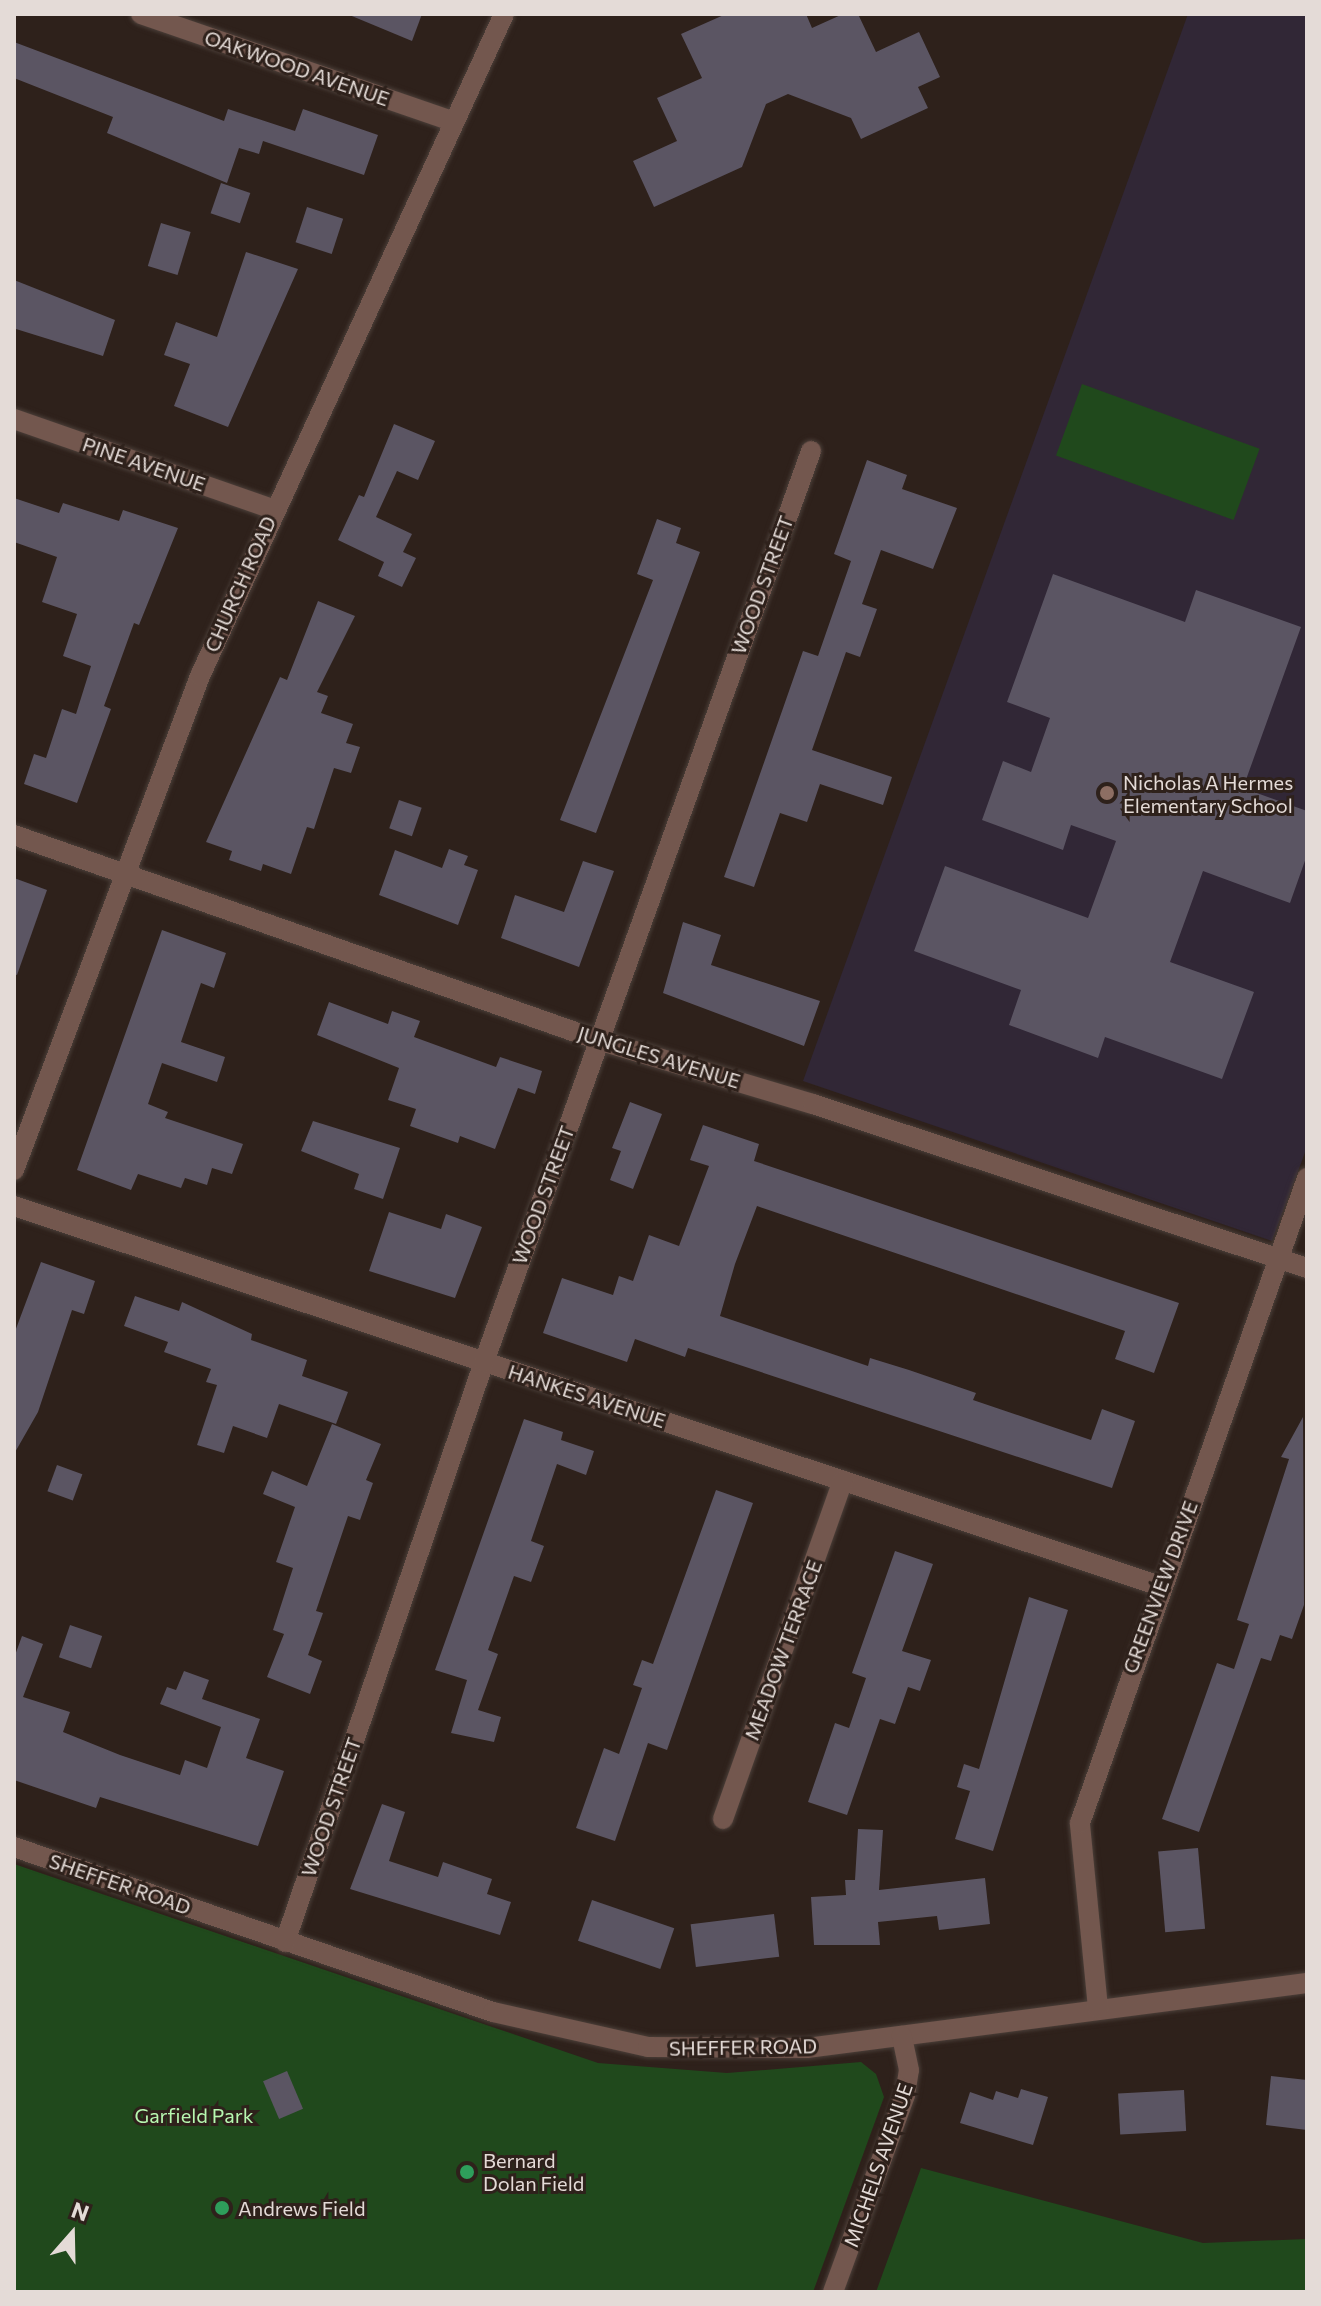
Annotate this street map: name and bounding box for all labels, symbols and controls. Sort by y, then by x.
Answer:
street label: OAKWOOD AVENUE [202,25,392,111]
street label: PINE AVENUE [79,432,209,496]
street label: CHURCH ROAD [199,512,281,656]
street label: WOOD STREET [726,513,798,657]
place label: Nicholas A Hermes Elementary School [1123,770,1293,817]
marker: Nicholas A Hermes Elementary School [1098,784,1116,802]
street label: JUNGLES AVENUE [575,1021,743,1093]
street label: WOOD STREET [507,1123,579,1267]
street label: HANKES AVENUE [505,1359,669,1433]
street label: GREENVIEW DRIVE [1118,1498,1202,1676]
street label: MEADOW TERRACE [739,1557,827,1743]
street label: WOOD STREET [296,1734,366,1880]
street label: SHEFFER ROAD [46,1849,194,1919]
street label: SHEFFER ROAD [669,2034,817,2060]
street label: MICHELS AVENUE [839,2080,917,2250]
park label: Garfield Park [135,2103,253,2127]
place label: Bernard Dolan Field [483,2148,584,2195]
marker: Bernard Dolan Field [458,2163,476,2181]
north arrow [32,2194,112,2274]
text: N [68,2195,93,2226]
place label: Andrews Field [238,2196,365,2220]
marker: Andrews Field [213,2199,231,2217]

